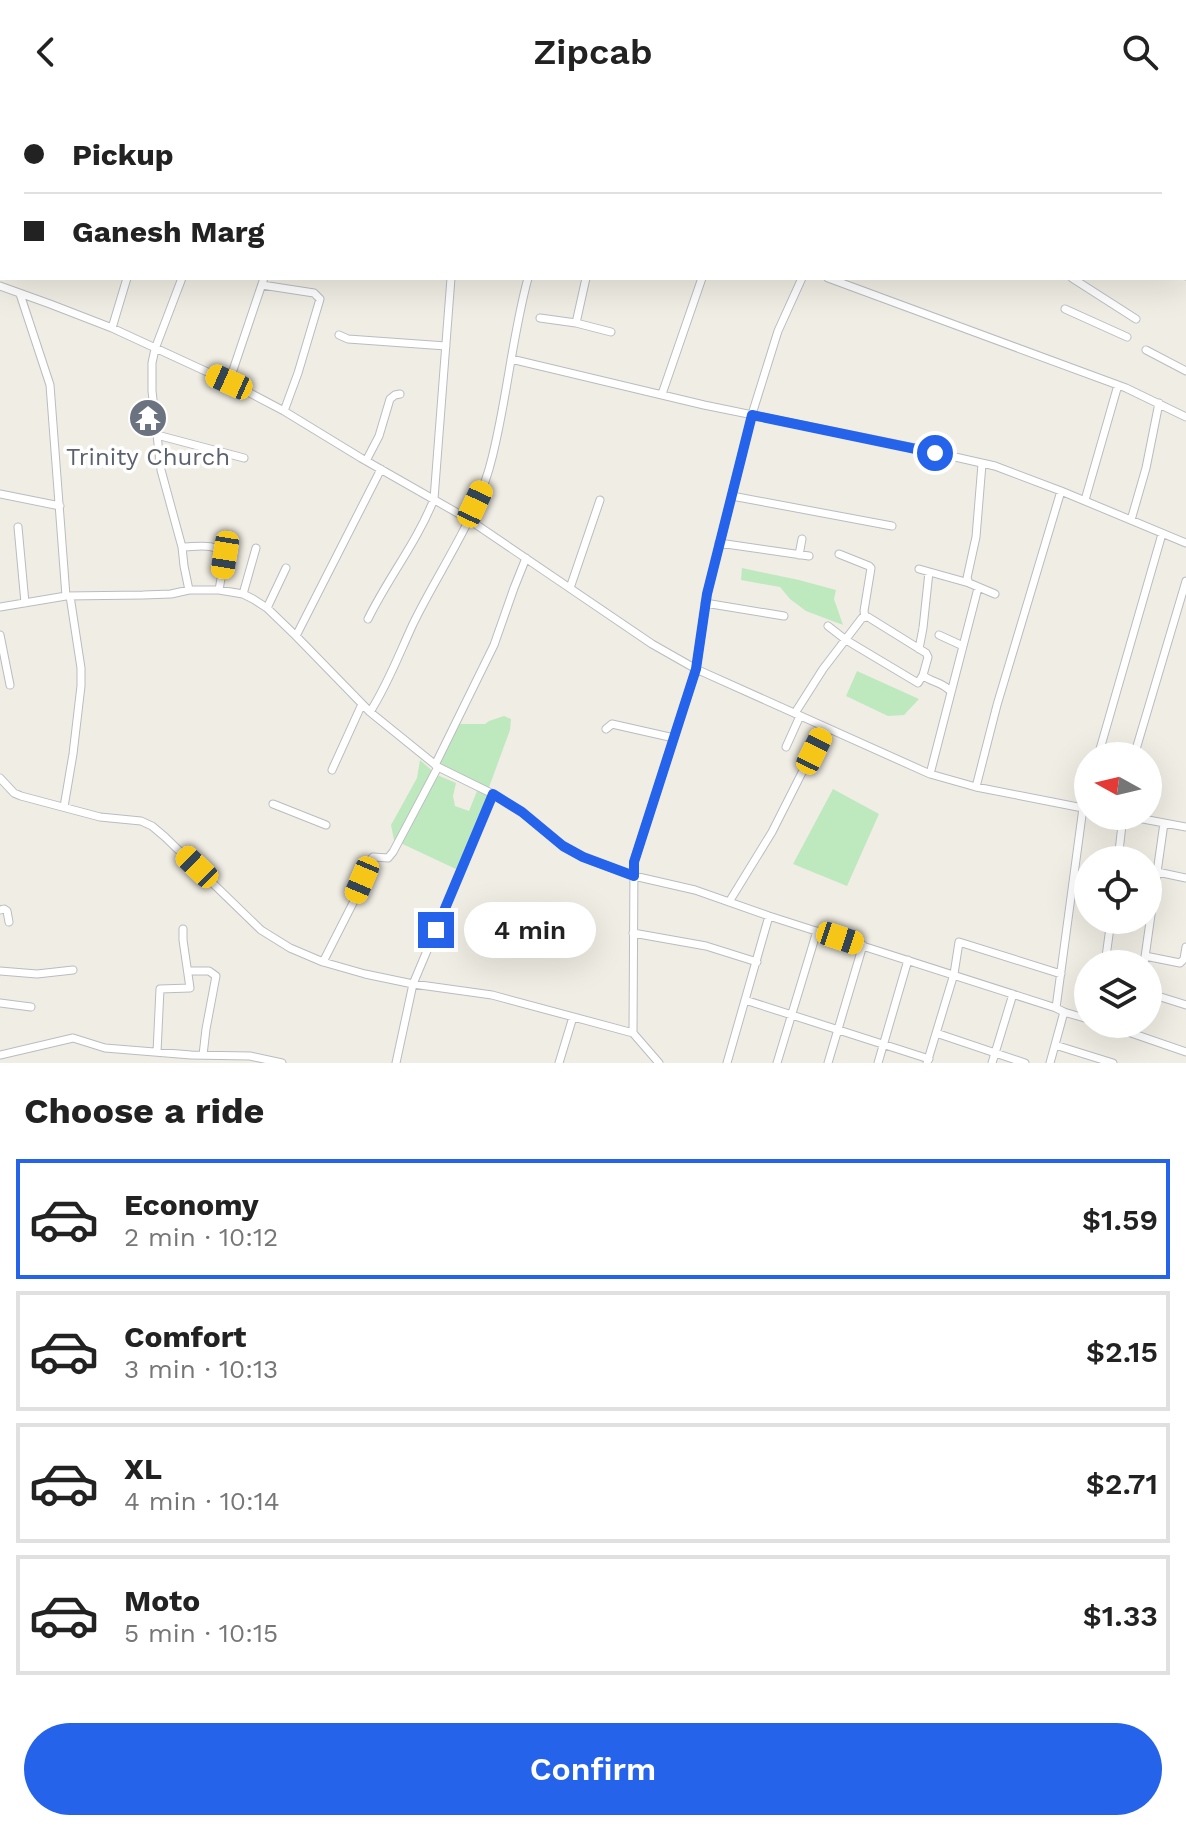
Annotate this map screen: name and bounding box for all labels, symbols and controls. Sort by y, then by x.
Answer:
icon: back [24,30,68,74]
icon: search [1118,30,1162,74]
text: Zipcab [533,31,653,73]
text: Pickup [72,137,174,172]
text: Ganesh Marg [72,214,264,249]
car [202,361,256,403]
temple icon: Trinity Church [127,397,169,439]
route start [917,435,953,471]
place label: Trinity Church [66,443,230,471]
car [454,477,496,531]
car [209,529,241,581]
car [793,724,835,778]
north arrow [1074,742,1162,830]
map controls [1074,742,1162,1038]
car [171,842,223,892]
button: locate [1074,846,1162,934]
car [342,853,382,907]
callout: 4 min [464,902,596,958]
route end [418,912,454,948]
text: 4 min [494,915,566,945]
car [813,919,867,957]
button: layers [1074,950,1162,1038]
text: Choose a ride [24,1090,264,1132]
icon: car [28,1183,100,1255]
text: Economy [124,1187,259,1222]
text: $1.59 [1082,1202,1158,1237]
text: 2 min · 10:12 [124,1222,278,1252]
icon: car [28,1315,100,1387]
text: Comfort [124,1319,246,1354]
text: $2.15 [1086,1334,1158,1369]
text: 3 min · 10:13 [124,1354,278,1384]
icon: car [28,1447,100,1519]
text: XL [124,1451,162,1486]
text: $2.71 [1086,1466,1158,1501]
text: 4 min · 10:14 [124,1486,280,1516]
icon: car [28,1579,100,1651]
text: Moto [124,1583,200,1618]
text: $1.33 [1083,1598,1158,1633]
text: 5 min · 10:15 [124,1618,278,1648]
button: Confirm [24,1723,1162,1815]

